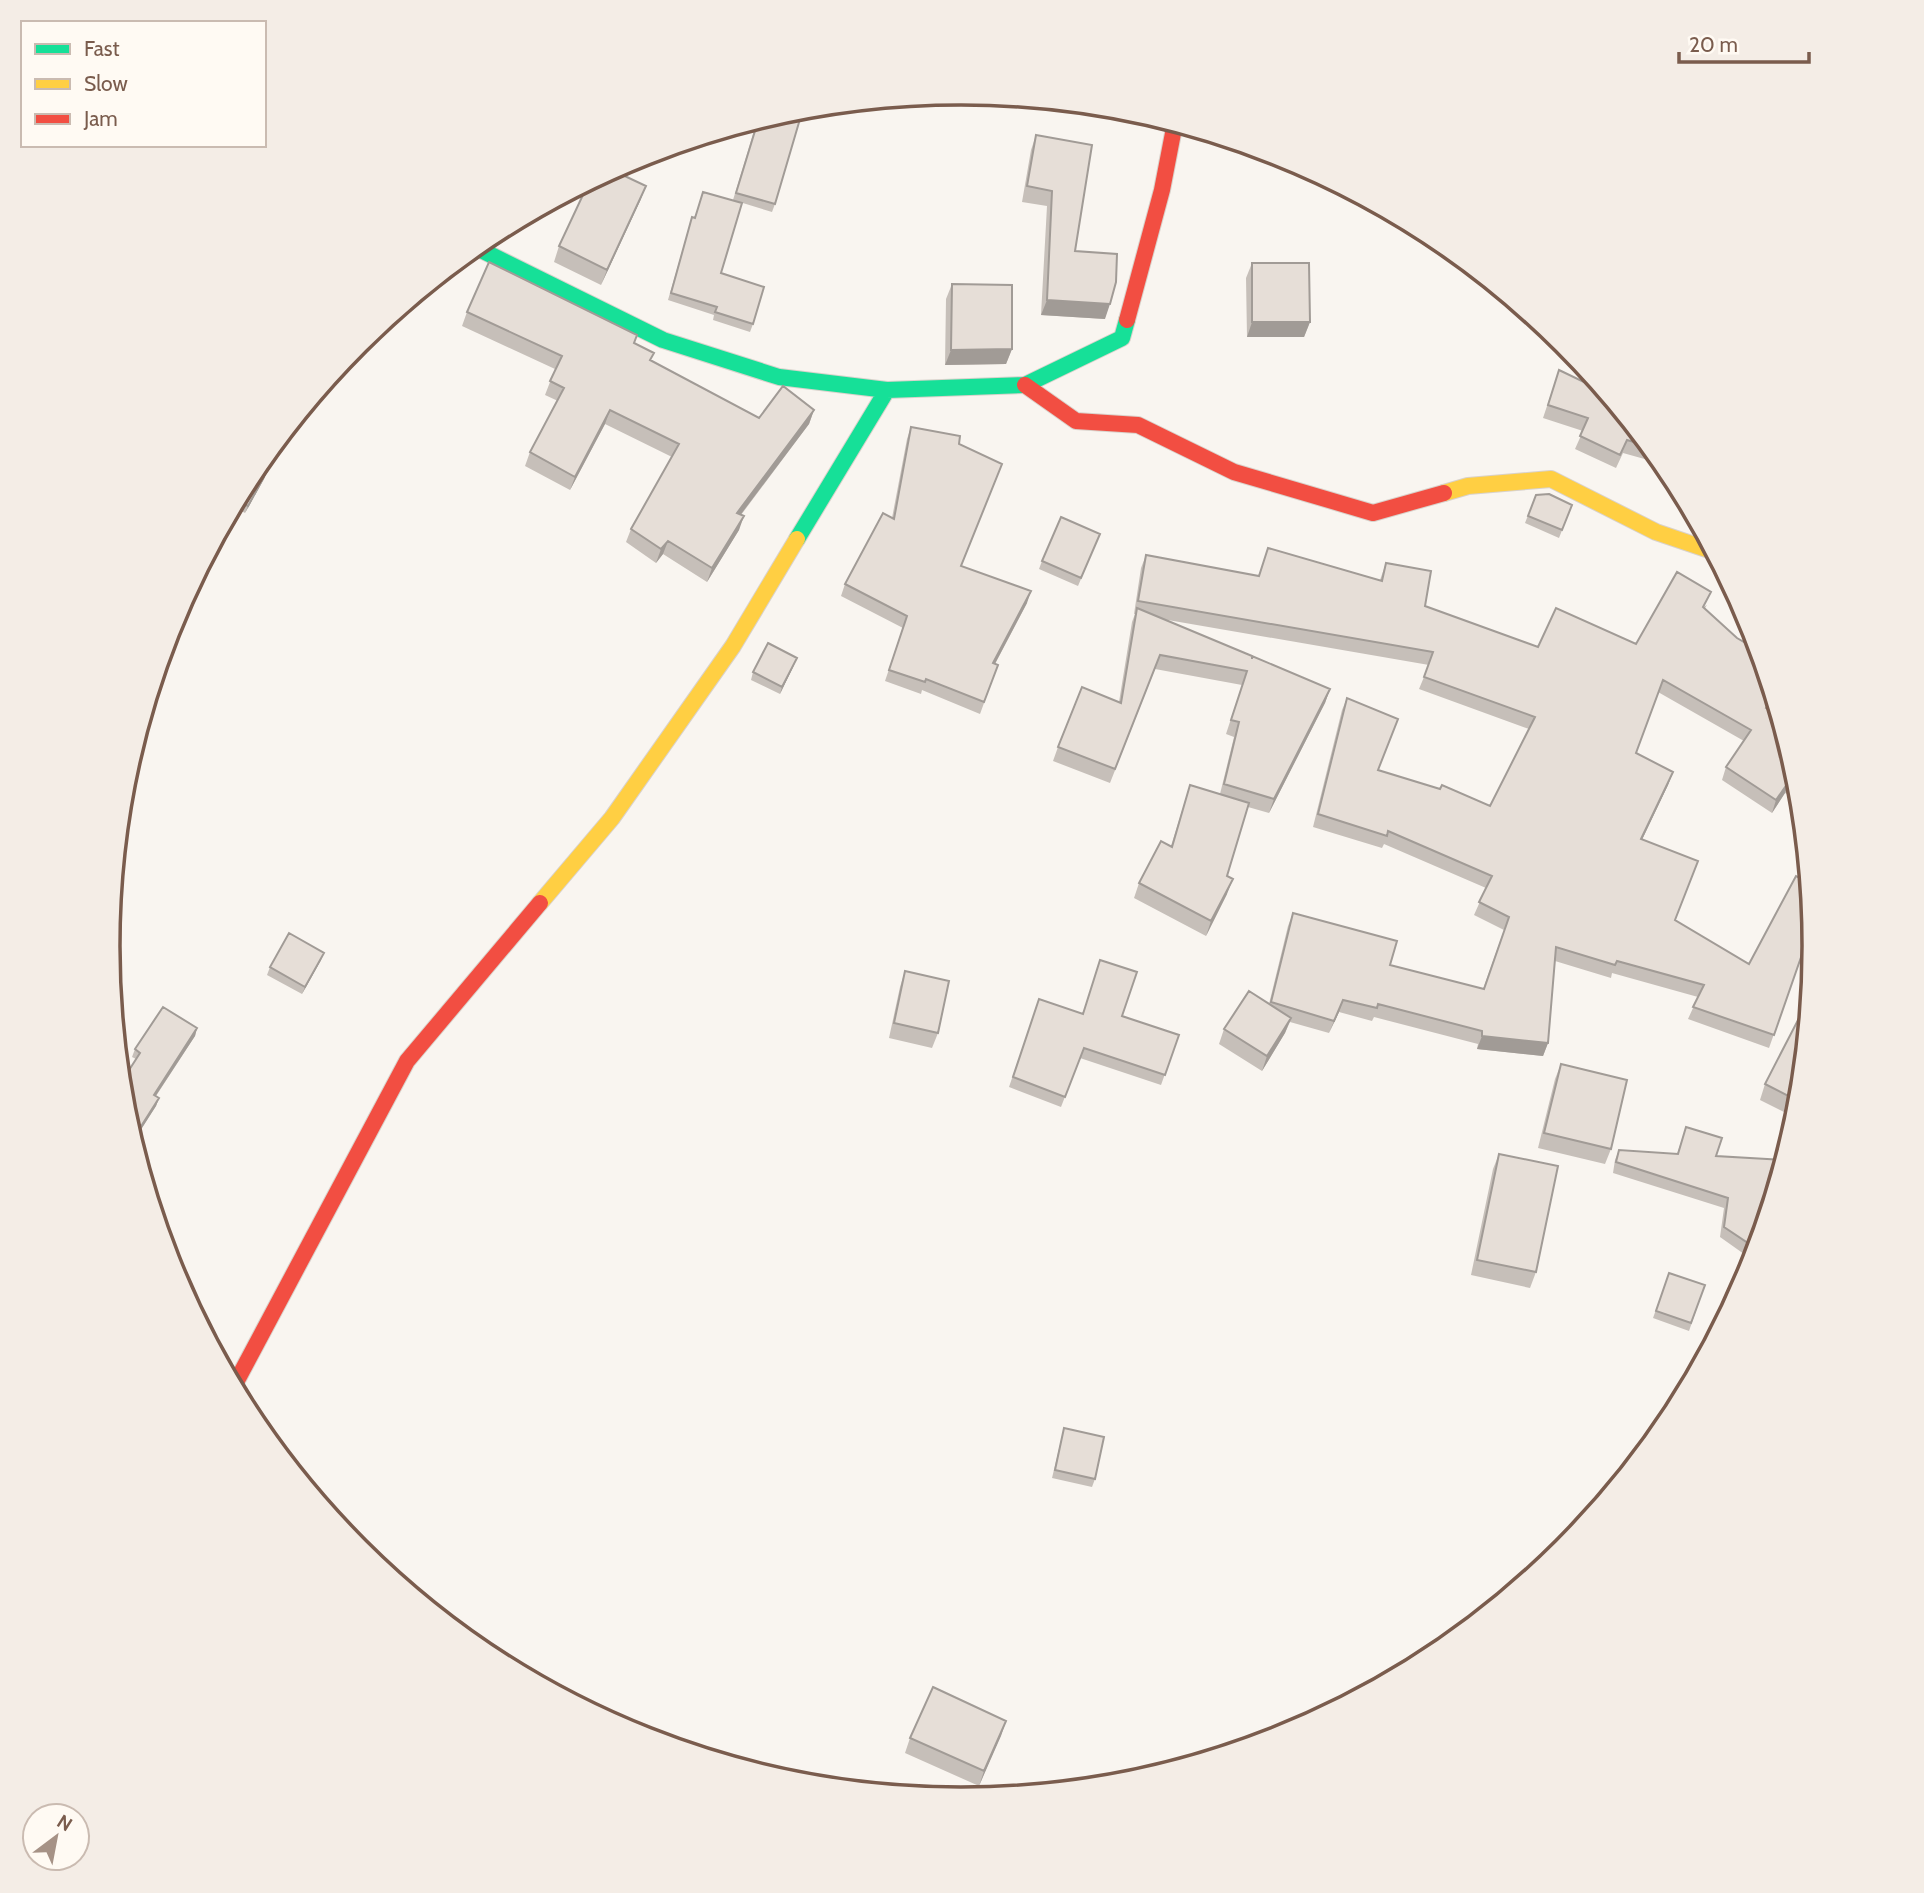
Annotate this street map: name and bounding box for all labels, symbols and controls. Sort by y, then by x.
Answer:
legend [21,21,266,147]
scale bar [1679,21,1808,65]
text: 20 m [1689,32,1738,57]
text: Fast [84,36,120,61]
text: Slow [84,71,128,96]
text: Jam [83,106,118,131]
north arrow [21,1802,91,1872]
text: N [53,1810,77,1836]

